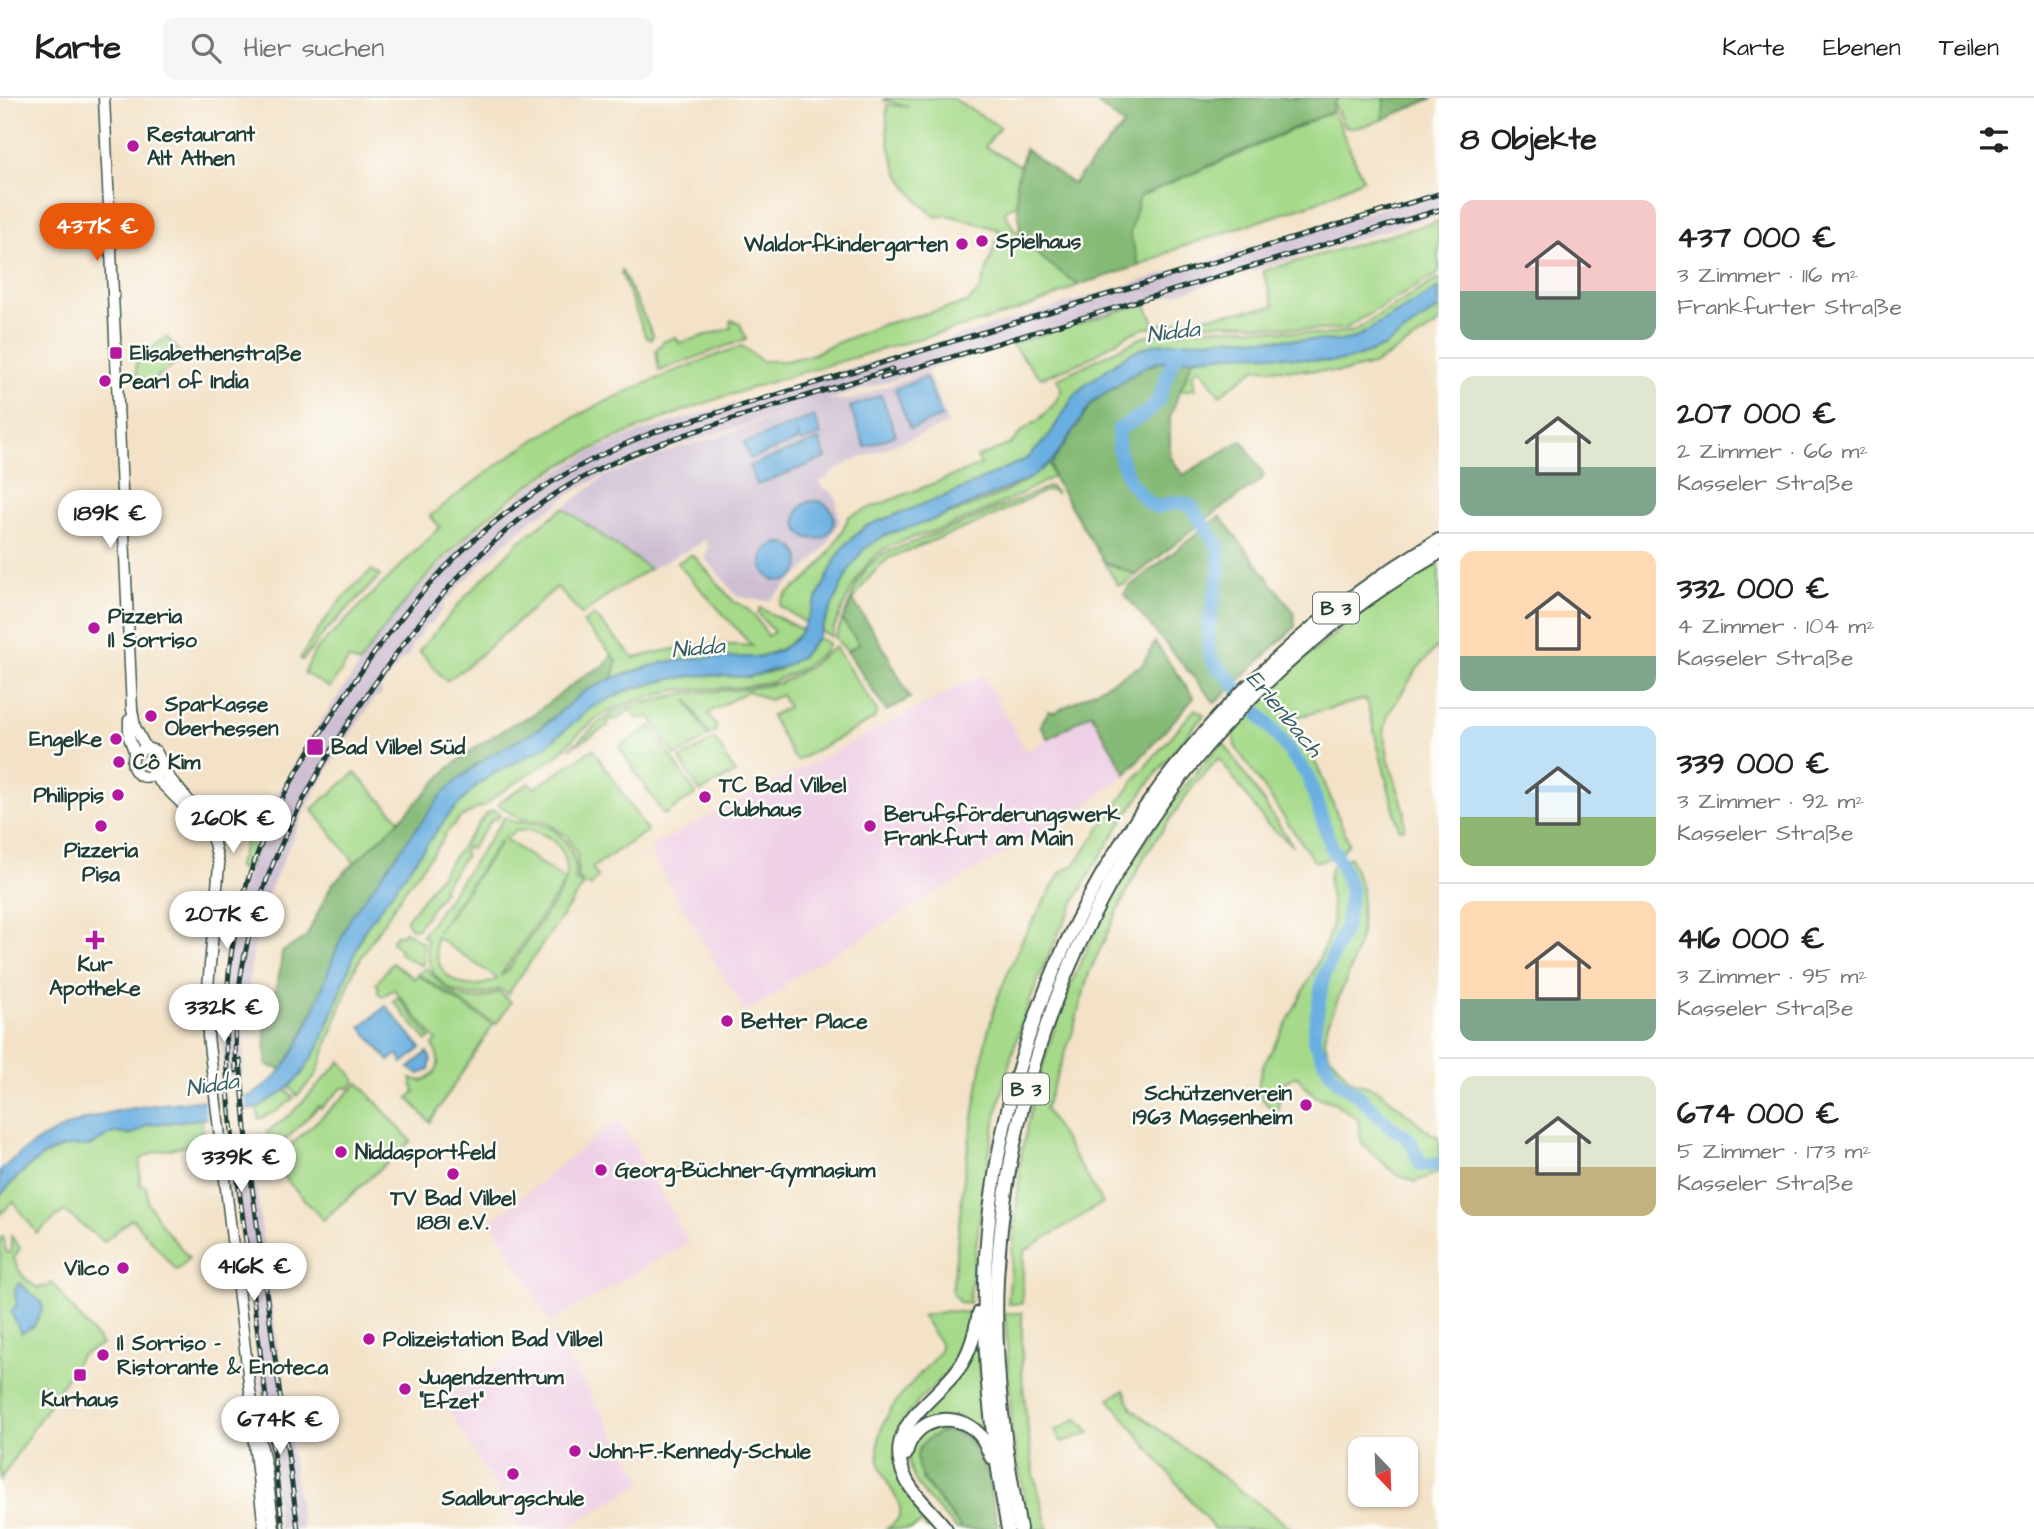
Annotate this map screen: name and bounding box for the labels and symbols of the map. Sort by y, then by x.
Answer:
place label: Restaurant Alt Athen [147,120,255,173]
marker: Restaurant Alt Athen [125,138,141,154]
pin: 437K € [40,204,154,263]
place label: Spielhaus [995,227,1082,257]
place label: Waldorfkindergarten [743,230,948,261]
marker: Spielhaus [974,233,990,249]
marker: Waldorfkindergarten [954,236,970,252]
water label: Nidda [1145,313,1203,351]
place label: Elisabethenstraße [130,339,302,368]
marker: Elisabethenstraße [108,345,124,361]
place label: Pearl of India [119,367,249,396]
marker: Pearl of India [97,373,113,389]
pin: 189K € [53,490,167,550]
road number: B 3 [1313,593,1359,624]
place label: Pizzeria Il Sorriso [108,602,197,655]
marker: Pizzeria Il Sorriso [86,620,102,636]
water label: Nidda [670,630,727,666]
water label: Erlenbach [1238,663,1331,765]
place label: Sparkasse Oberhessen [164,690,279,743]
marker: Sparkasse Oberhessen [143,708,159,724]
place label: Engelke [29,725,103,756]
marker: Engelke [108,731,124,747]
place label: Bad Vilbel Süd [331,733,465,762]
marker: Bad Vilbel Süd [305,737,325,757]
place label: Cô Kim [133,748,201,777]
marker: Cô Kim [111,754,127,770]
place label: TC Bad Vilbel Clubhaus [718,771,847,824]
place label: Philippis [33,781,104,811]
marker: Philippis [110,787,126,803]
marker: TC Bad Vilbel Clubhaus [697,789,713,805]
pin: 260K € [176,796,290,855]
place label: Berufsförderungswerk Frankfurt am Main [884,800,1121,853]
marker: Pizzeria Pisa [93,818,109,834]
marker: Berufsförderungswerk Frankfurt am Main [862,818,878,834]
place label: Pizzeria Pisa [64,836,138,889]
pin: 207K € [170,892,284,951]
marker: Kur Apotheke [87,932,103,948]
place label: Kur Apotheke [49,950,141,1004]
pin: 332K € [167,984,281,1044]
place label: Better Place [741,1007,868,1036]
marker: Better Place [719,1013,735,1029]
water label: Nidda [183,1065,242,1105]
road number: B 3 [1003,1074,1049,1105]
place label: Schützenverein 1963 Massenheim [1133,1079,1293,1132]
marker: Schützenverein 1963 Massenheim [1298,1097,1314,1113]
pin: 339K € [184,1134,298,1194]
place label: Niddasportfeld [355,1138,496,1168]
marker: Niddasportfeld [333,1144,349,1160]
place label: Georg-Büchner-Gymnasium [615,1156,876,1188]
marker: Georg-Büchner-Gymnasium [593,1162,609,1178]
marker: TV Bad Vilbel 1881 e.V. [445,1166,461,1182]
place label: TV Bad Vilbel 1881 e.V. [389,1184,516,1237]
pin: 416K € [197,1244,311,1303]
place label: Vilco [63,1254,109,1283]
marker: Vilco [115,1260,131,1276]
place label: Polizeistation Bad Vilbel [383,1325,603,1354]
place label: Il Sorriso - Ristorante & Enoteca [117,1329,328,1382]
marker: Polizeistation Bad Vilbel [361,1331,377,1347]
marker: Il Sorriso - Ristorante & Enoteca [95,1347,111,1363]
place label: Jugendzentrum "Efzet" [418,1363,564,1416]
marker: Kurhaus [72,1367,88,1383]
marker: Jugendzentrum "Efzet" [397,1381,413,1397]
place label: Kurhaus [41,1385,119,1414]
pin: 674K € [223,1396,337,1456]
place label: John-F.-Kennedy-Schule [588,1437,812,1469]
north arrow [1348,1437,1418,1507]
marker: John-F.-Kennedy-Schule [567,1443,583,1459]
marker: Saalburgschule [505,1466,521,1482]
place label: Saalburgschule [441,1484,585,1515]

